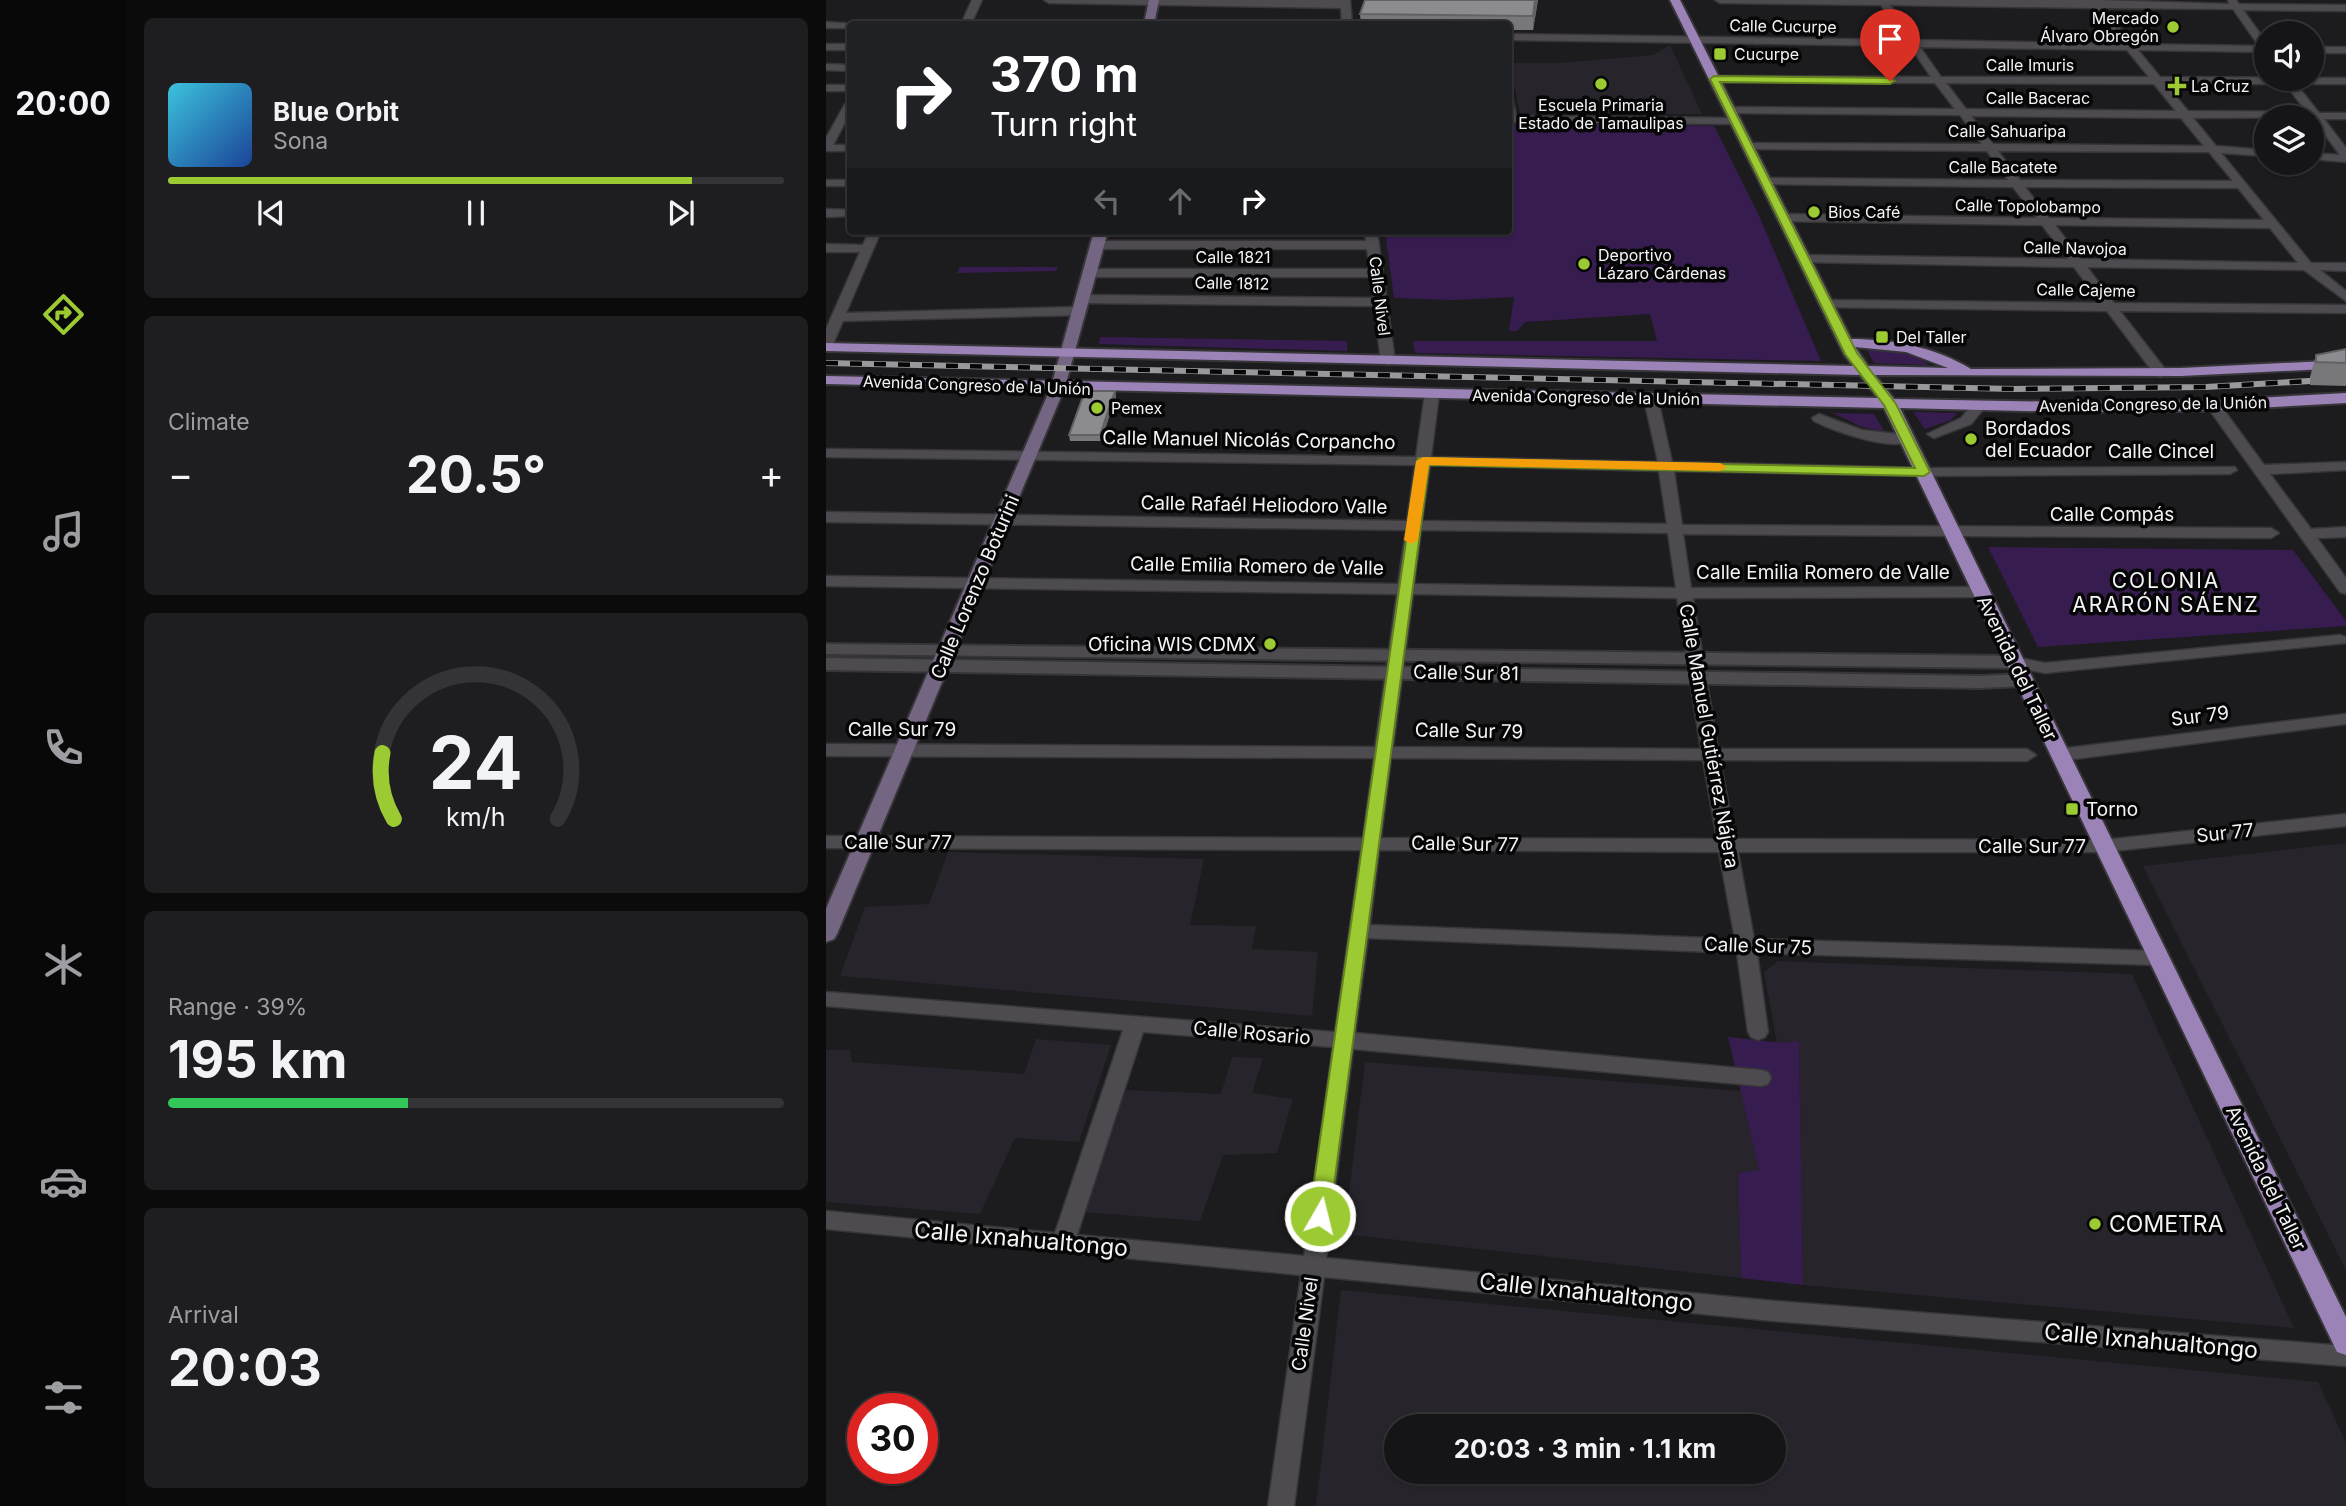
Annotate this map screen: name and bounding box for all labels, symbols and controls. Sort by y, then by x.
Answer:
place label: Mercado Álvaro Obregón [2040,8,2159,46]
pin [1860,9,1920,81]
street label: Calle Cucurpe [1729,15,1837,37]
marker: Mercado Álvaro Obregón [2165,19,2181,35]
icon: arrive [1871,20,1909,58]
map controls [2254,21,2324,175]
button: sound [2254,21,2324,91]
place label: Cucurpe [1734,44,1799,64]
text: 370 m [990,45,1139,104]
marker: Cucurpe [1712,46,1728,62]
icon: right [875,49,966,140]
street label: Calle Imuris [1986,55,2074,75]
marker: Escuela Primaria Estado de Tamaulipas [1593,76,1609,92]
place label: La Cruz [2191,76,2250,96]
marker: La Cruz [2169,78,2185,94]
text: 20:00 [15,84,111,123]
street label: Calle Bacerac [1986,88,2090,108]
place label: Escuela Primaria Estado de Tamaulipas [1518,95,1684,133]
text: Blue Orbit [273,96,399,127]
text: Turn right [990,105,1137,144]
button: layers [2254,105,2324,175]
street label: Calle Sahuaripa [1948,121,2066,141]
text: Sona [273,127,328,155]
street label: Calle Bacatete [1949,157,2057,177]
icon: left [1088,182,1126,220]
icon: ahead [1161,182,1199,220]
icon: right [1234,182,1272,220]
icon: previous [252,194,290,232]
icon: pause [457,194,495,232]
icon: next [662,194,700,232]
street label: Calle Topolobampo [1955,195,2101,217]
place label: Bios Café [1828,202,1900,222]
marker: Bios Café [1806,204,1822,220]
street label: Calle Navojoa [2023,237,2127,259]
place label: Deportivo Lázaro Cárdenas [1598,245,1726,283]
street label: Calle 1821 [1196,247,1270,267]
street label: Calle Nivel [1365,255,1395,337]
marker: Deportivo Lázaro Cárdenas [1576,256,1592,272]
street label: Calle 1812 [1194,272,1270,294]
street label: Calle Cajeme [2036,279,2136,301]
icon: directions [39,290,88,339]
place label: Del Taller [1896,327,1967,347]
marker: Del Taller [1874,329,1890,345]
street label: Avenida Congreso de la Unión [863,371,1091,399]
street label: Avenida Congreso de la Unión [1472,385,1700,409]
street label: Avenida Congreso de la Unión [2039,392,2267,416]
place label: Pemex [1111,398,1162,418]
marker: Pemex [1089,400,1105,416]
text: Climate [168,408,250,436]
place label: Bordados del Ecuador [1985,417,2092,462]
street label: Calle Manuel Nicolás Corpancho [1102,426,1396,454]
marker: Bordados del Ecuador [1963,431,1979,447]
street label: Calle Cincel [2108,440,2214,463]
text: 20.5° [406,443,546,506]
text: − [168,451,193,497]
text: + [759,451,784,497]
street label: Calle Rafaél Heliodoro Valle [1140,491,1388,519]
street label: Calle Lorenzo Boturini [926,492,1024,682]
street label: Calle Compás [2050,503,2174,526]
icon: music [39,507,88,556]
street label: Calle Emilia Romero de Valle [1130,552,1384,580]
street label: Calle Emilia Romero de Valle [1696,561,1950,584]
district label: COLONIA ARARÓN SÁENZ [2072,568,2260,617]
street label: Avenida del Taller [1972,592,2062,744]
street label: Calle Manuel Gutiérrez Nájera [1674,602,1744,870]
place label: Oficina WIS CDMX [1088,633,1256,656]
marker: Oficina WIS CDMX [1262,636,1278,652]
street label: Calle Sur 81 [1413,661,1519,685]
street label: Sur 79 [2170,701,2230,731]
text: 24 [429,718,523,807]
street label: Calle Sur 79 [848,718,956,741]
street label: Calle Sur 79 [1415,719,1523,743]
icon: phone [39,723,88,772]
place label: Torno [2086,798,2138,821]
marker: Torno [2064,801,2080,817]
text: km/h [446,802,506,832]
street label: Sur 77 [2195,819,2255,847]
street label: Calle Sur 77 [844,831,952,854]
street label: Calle Sur 77 [1411,832,1519,856]
street label: Calle Sur 77 [1978,835,2086,858]
street label: Calle Sur 75 [1704,933,1812,959]
icon: climate [39,940,88,989]
text: Range · 39% [168,993,307,1021]
street label: Calle Rosario [1192,1016,1312,1050]
text: 195 km [168,1028,347,1091]
street label: Avenida del Taller [2221,1102,2311,1254]
icon: car [39,1157,88,1206]
position arrow [1283,1179,1357,1253]
place label: COMETRA [2109,1210,2224,1238]
street label: Calle Ixnahualtongo [913,1216,1129,1262]
marker: COMETRA [2087,1216,2103,1232]
street label: Calle Ixnahualtongo [1478,1267,1694,1317]
street label: Calle Nivel [1287,1275,1323,1373]
text: Arrival [168,1301,239,1329]
street label: Calle Ixnahualtongo [2043,1318,2259,1364]
text: 20:03 [168,1336,322,1399]
icon: filters [39,1373,88,1422]
speed limit sign: 30 [847,1393,938,1484]
text: 20:03 · 3 min · 1.1 km [1454,1433,1716,1464]

